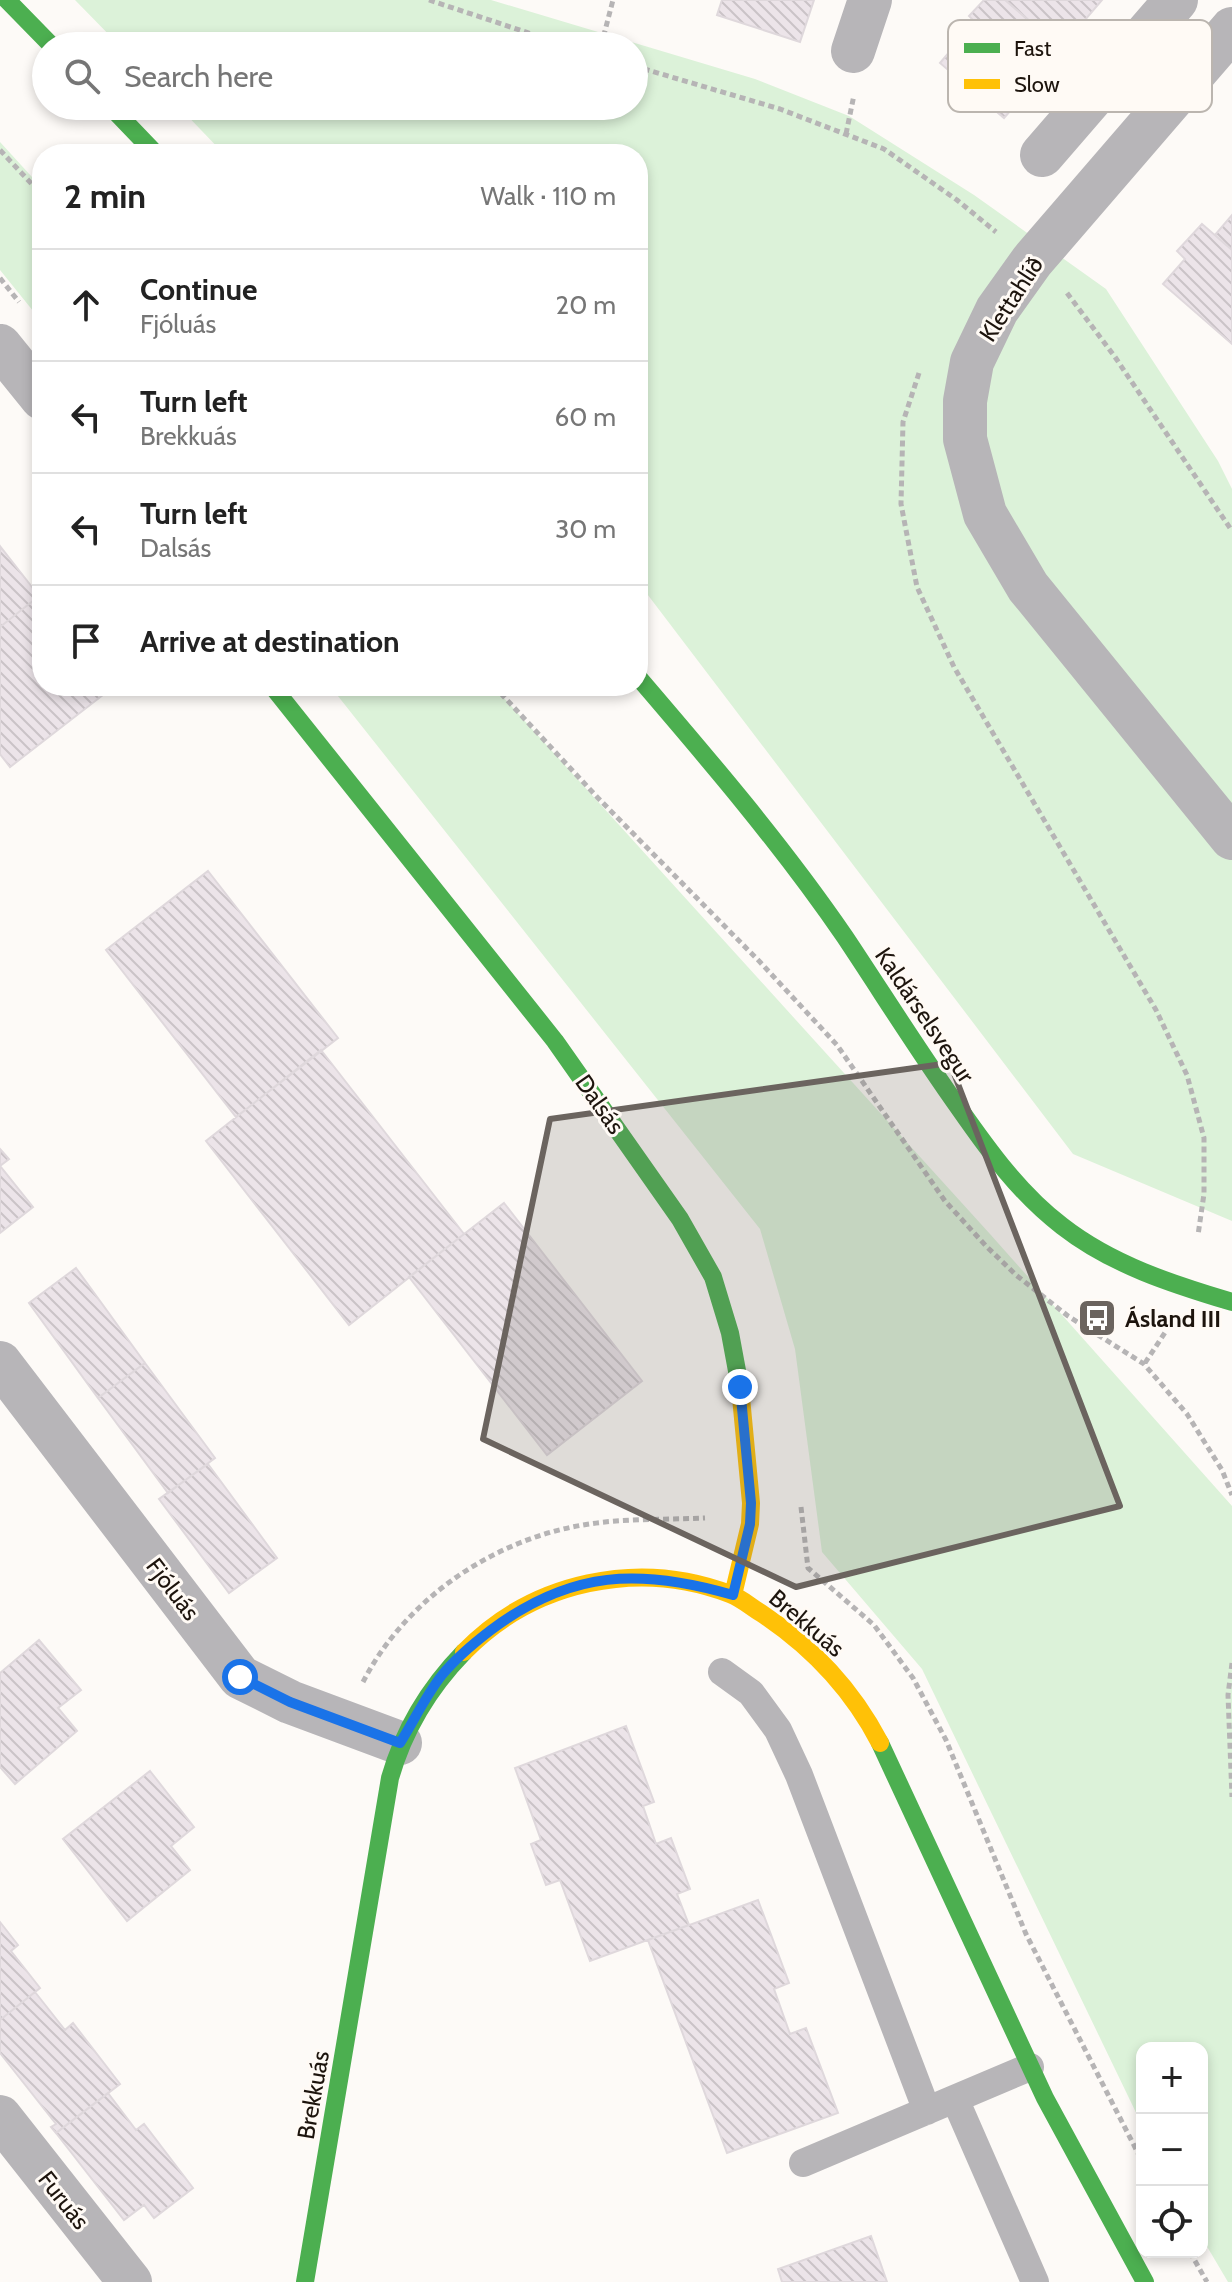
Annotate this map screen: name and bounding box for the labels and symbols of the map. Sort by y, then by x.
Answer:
legend [948,20,1212,112]
text: Fast [1014,35,1052,62]
text: Slow [1014,71,1060,98]
street label: Klettahlíð [973,251,1049,347]
street label: Kaldárselsvegur [869,942,981,1088]
street label: Dalsás [569,1069,631,1139]
bus stop icon: Ásland III [1076,1297,1118,1339]
place label: Ásland III [1125,1304,1221,1333]
route end [722,1369,758,1405]
street label: Fjóluás [140,1552,206,1626]
street label: Brekkuás [763,1583,851,1663]
route start [222,1659,258,1695]
street label: Brekkuás [291,2048,335,2141]
street label: Furuás [32,2165,96,2235]

